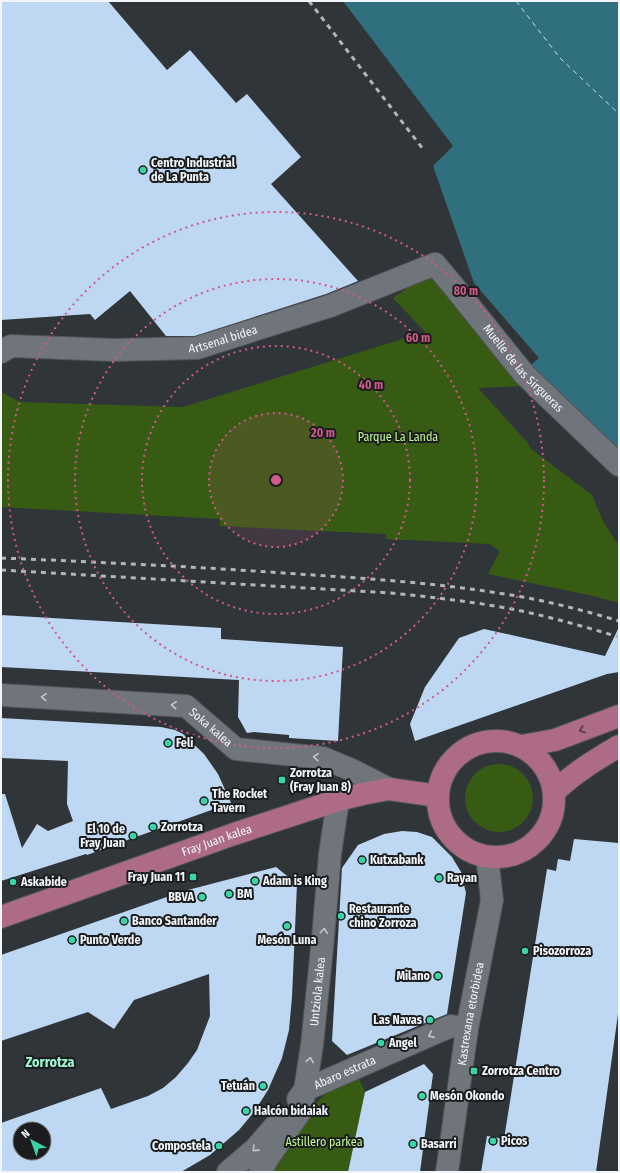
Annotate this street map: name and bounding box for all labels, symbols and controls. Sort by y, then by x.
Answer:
place label: Centro Industrial de La Punta [151,156,236,184]
marker: Centro Industrial de La Punta [138,165,148,175]
text: 80 m [454,284,478,298]
street label: Artsenal bidea [188,322,259,355]
street label: Muelle de las Sirgueras [480,322,566,415]
text: 60 m [406,331,430,345]
text: 40 m [359,378,383,392]
text: 20 m [310,426,335,440]
park label: Parque La Landa [358,430,438,444]
centre of rings [269,473,283,487]
one-way arrow [41,693,47,701]
one-way arrow [171,701,177,710]
street label: Soka kalea [186,705,235,750]
one-way arrow [579,725,586,733]
place label: Feli [176,736,193,750]
marker: Feli [163,738,173,748]
one-way arrow [313,753,319,762]
place label: Zorrotza (Fray Juan 8) [290,766,351,794]
marker: Zorrotza (Fray Juan 8) [277,775,287,785]
place label: The Rocket Tavern [212,787,268,815]
marker: The Rocket Tavern [199,796,209,806]
place label: Zorrotza [161,820,203,834]
place label: El 10 de Fray Juan [80,822,125,850]
marker: Zorrotza [148,822,158,832]
street label: Fray Juan kalea [180,822,254,859]
marker: El 10 de Fray Juan [128,831,138,841]
place label: Kutxabank [370,853,424,867]
marker: Kutxabank [357,855,367,865]
place label: Fray Juan 11 [128,870,185,884]
place label: Rayan [447,871,477,885]
marker: Fray Juan 11 [188,872,198,882]
marker: Rayan [434,873,444,883]
place label: Adam is King [262,874,327,888]
place label: Askabide [20,875,67,889]
marker: Adam is King [250,876,260,886]
marker: Askabide [8,877,18,887]
place label: BM [237,887,253,901]
marker: BM [224,889,234,899]
place label: BBVA [168,890,194,904]
marker: BBVA [197,892,207,902]
place label: Restaurante chino Zorroza [349,902,417,930]
marker: Restaurante chino Zorroza [336,911,346,921]
place label: Banco Santander [132,914,217,928]
marker: Banco Santander [119,916,129,926]
marker: Mesón Luna [282,921,292,931]
one-way arrow [319,928,328,934]
place label: Punto Verde [80,933,140,947]
place label: Mesón Luna [257,933,317,947]
marker: Punto Verde [67,935,77,945]
place label: Pisozorroza [533,944,591,958]
marker: Pisozorroza [520,946,530,956]
street label: Untziola kalea [307,956,328,1027]
street label: Kastrexana etorbidea [455,961,487,1066]
place label: Milano [396,969,431,983]
marker: Milano [433,971,443,981]
place label: Las Navas [373,1013,423,1027]
marker: Las Navas [425,1015,435,1025]
one-way arrow [427,1030,434,1038]
place label: Angel [388,1036,418,1050]
marker: Angel [376,1038,386,1048]
street label: Abaro estrata [312,1053,378,1092]
district label: Zorrotza [26,1054,75,1071]
one-way arrow [305,1057,314,1063]
place label: Zorrotza Centro [482,1064,560,1078]
marker: Zorrotza Centro [469,1066,479,1076]
place label: Tetuán [221,1079,255,1093]
marker: Tetuán [258,1081,268,1091]
place label: Mesón Okondo [430,1089,505,1103]
marker: Mesón Okondo [417,1091,427,1101]
place label: Halcón bidaiak [254,1104,329,1118]
marker: Halcón bidaiak [241,1106,251,1116]
north arrow [12,1121,52,1161]
text: N [19,1127,33,1141]
place label: Picos [501,1134,528,1148]
park label: Astillero parkea [285,1135,363,1149]
marker: Picos [488,1136,498,1146]
place label: Basarri [421,1137,457,1151]
place label: Compostela [152,1139,211,1153]
marker: Basarri [408,1139,418,1149]
marker: Compostela [214,1141,224,1151]
one-way arrow [252,1144,260,1151]

